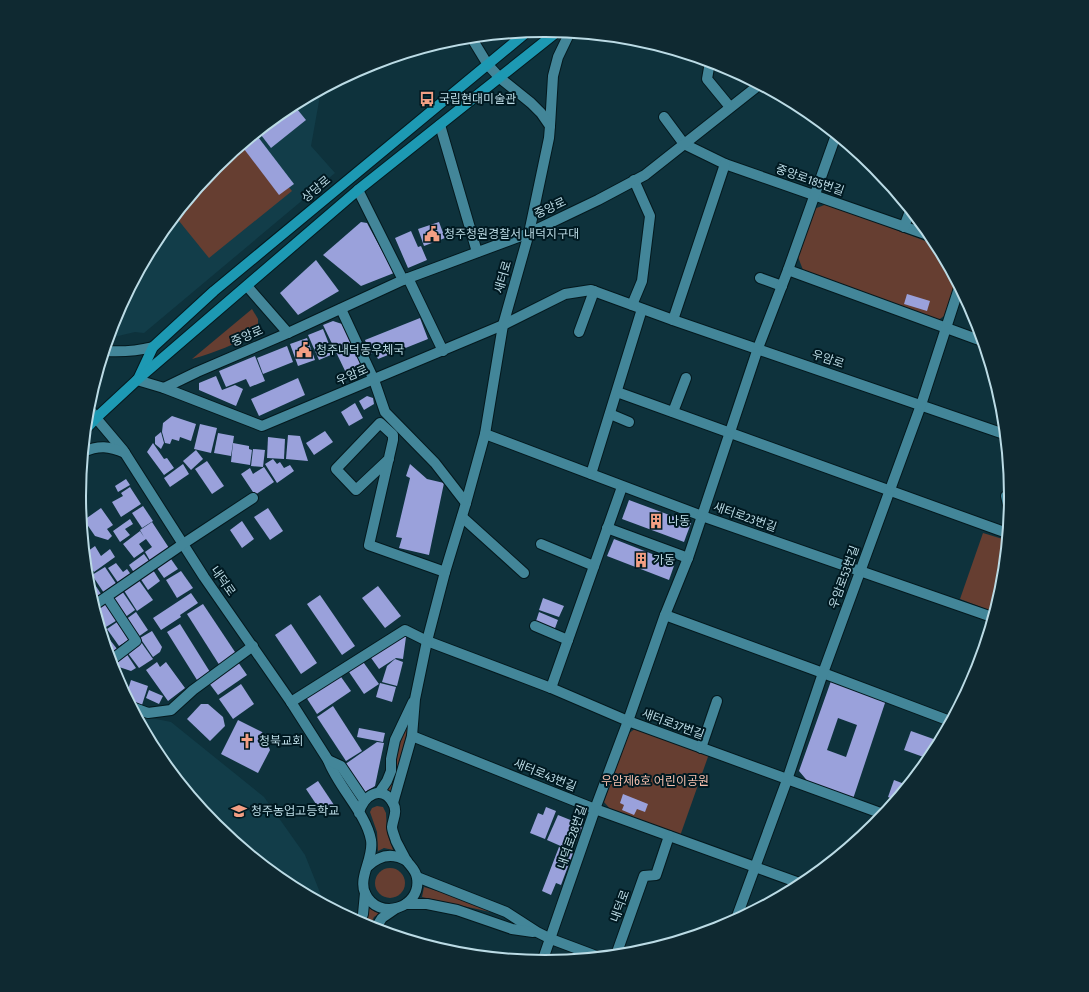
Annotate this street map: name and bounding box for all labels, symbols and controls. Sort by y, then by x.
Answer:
bus stop icon: 국립현대미술관 [418,90,436,108]
place label: 국립현대미술관 [439,92,516,106]
street label: 중앙로185번길 [774,162,846,198]
street label: 상당로 [299,173,333,205]
street label: 중앙로 [532,195,568,221]
public building icon: 청주청원경찰서 내덕지구대 [423,225,441,243]
place label: 청주청원경찰서 내덕지구대 [444,227,579,241]
street label: 새터로 [492,259,514,295]
street label: 중앙로 [229,323,265,349]
public building icon: 청주내덕동우체국 [295,341,313,359]
place label: 청주내덕동우체국 [316,343,404,357]
street label: 우암로 [810,347,846,371]
street label: 우암로 [334,362,370,388]
street label: 새터로23번길 [712,500,778,534]
building icon: 나동 [647,512,665,530]
place label: 나동 [668,514,690,528]
street label: 우암로53번길 [826,544,862,610]
building icon: 가동 [632,551,650,569]
place label: 가동 [653,553,675,567]
street label: 내덕로 [208,563,238,599]
street label: 새터로37번길 [640,706,706,742]
church icon: 청북교회 [238,732,256,750]
place label: 청북교회 [259,734,303,748]
street label: 새터로43번길 [512,756,578,794]
park label: 우암제6호 어린이공원 [601,774,709,788]
school or university icon: 청주농업고등학교 [230,802,248,820]
street label: 내덕로28번길 [555,803,589,871]
place label: 청주농업고등학교 [251,804,339,818]
street label: 내덕로 [608,888,632,924]

